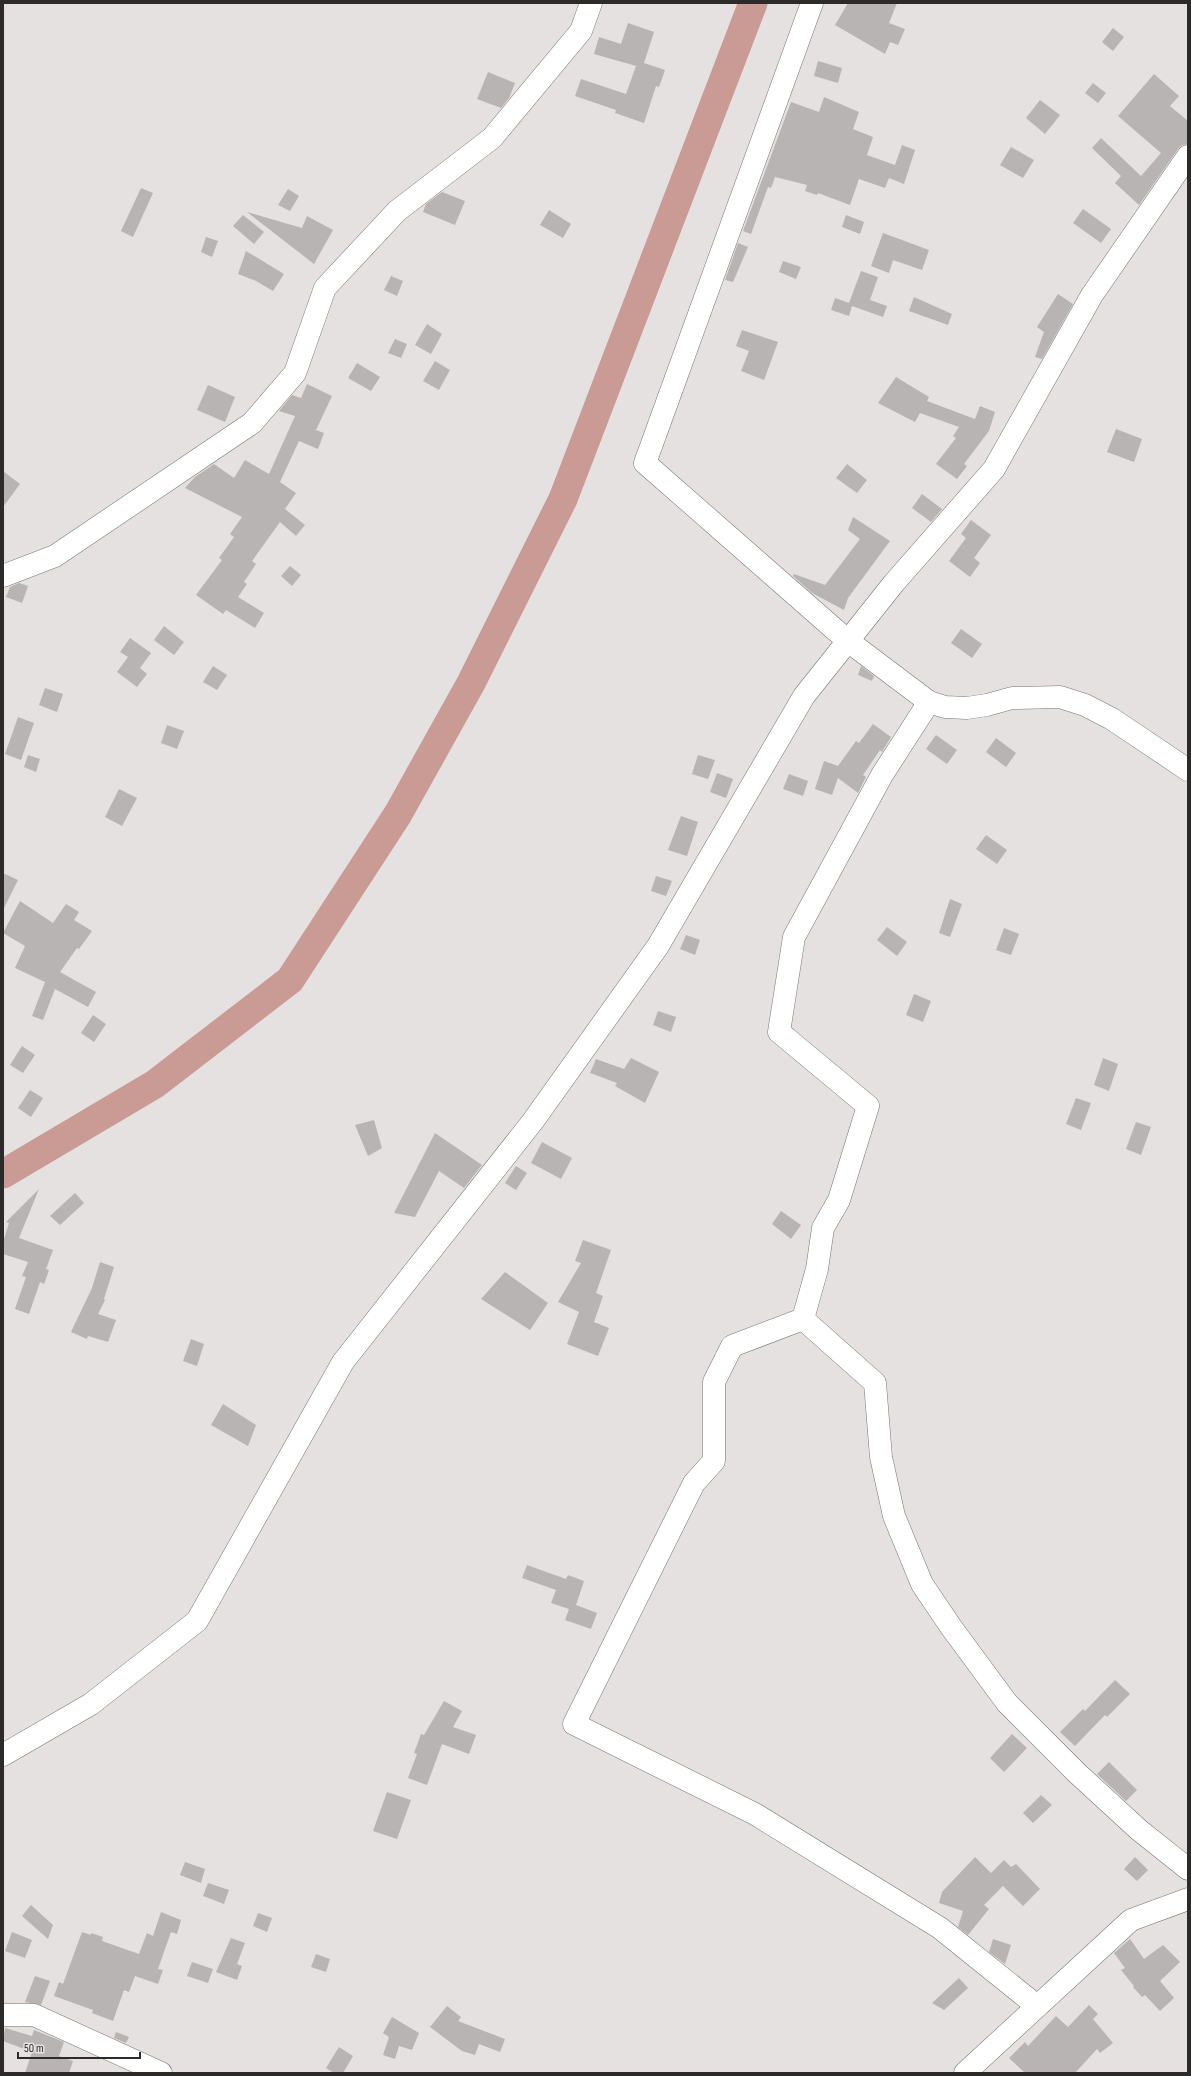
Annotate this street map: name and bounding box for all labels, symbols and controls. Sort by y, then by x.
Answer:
scale bar [18,2034,140,2060]
text: 50 m [24,2041,44,2056]

